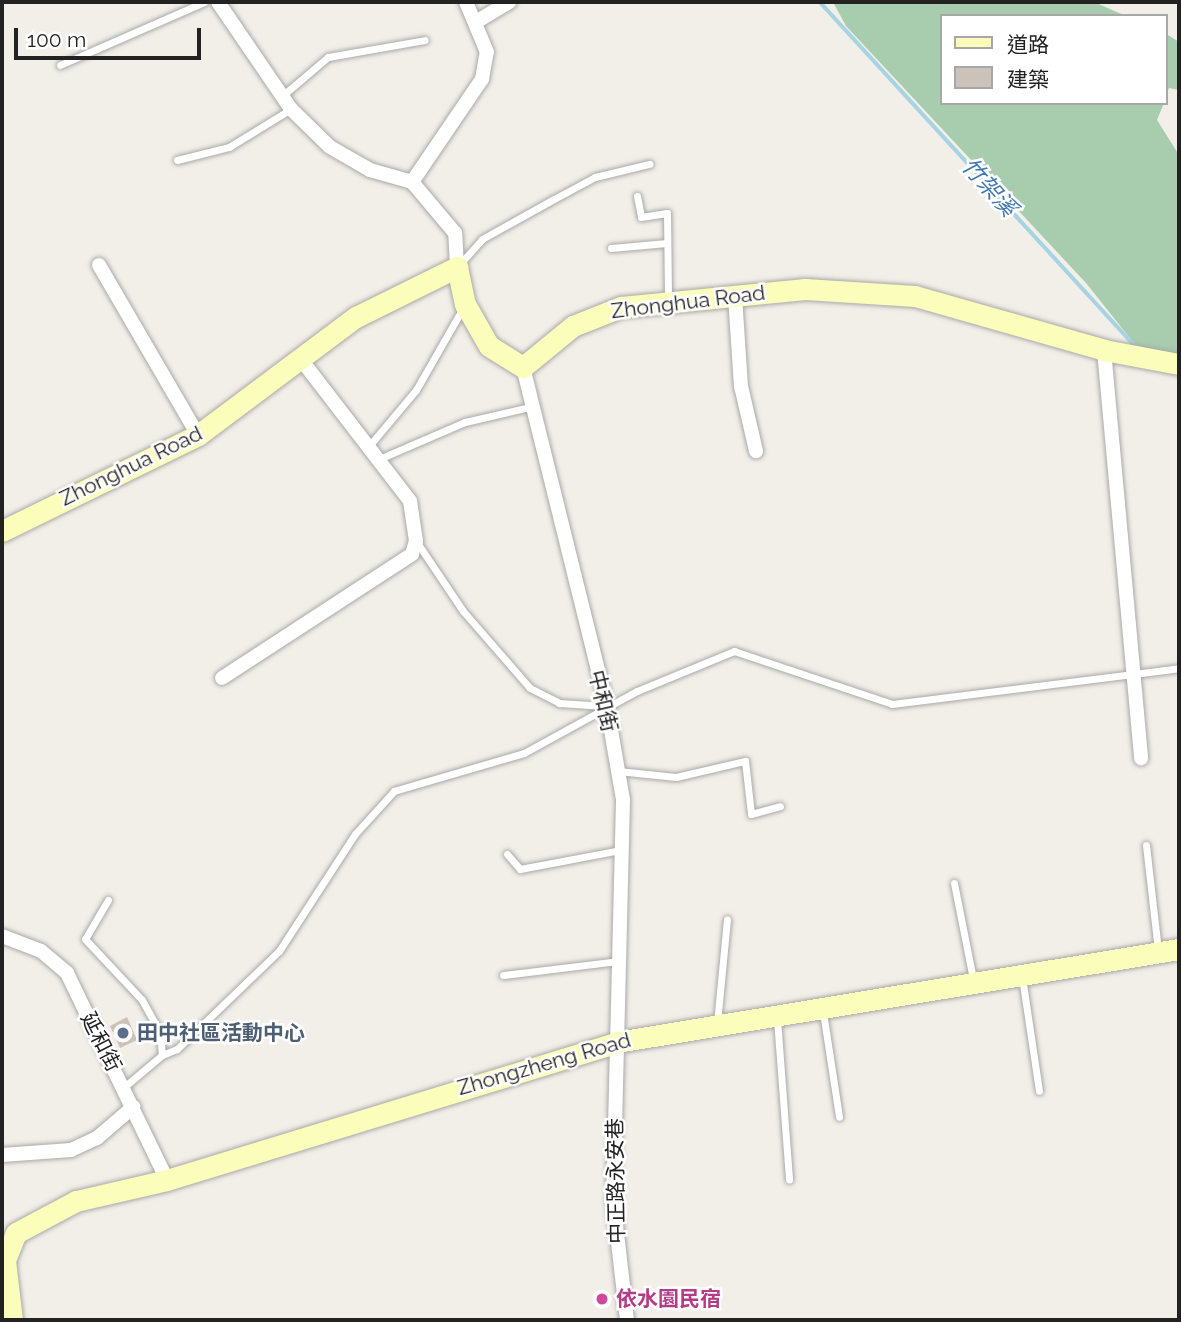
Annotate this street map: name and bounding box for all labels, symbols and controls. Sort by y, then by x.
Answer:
scale bar [18,14,205,58]
legend [940,14,1167,105]
text: 100 m [27,27,86,52]
text: 道路 [1007,32,1049,57]
text: 建築 [1007,67,1049,92]
water label: 竹架溪 [956,152,1022,222]
street label: Zhonghua Road [610,280,766,324]
street label: Zhonghua Road [56,421,206,511]
street label: 中和街 [584,667,622,735]
street label: 延和街 [75,1008,127,1076]
place label: 田中社區活動中心 [137,1020,305,1046]
marker: 田中社區活動中心 [115,1025,131,1041]
street label: Zhongzheng Road [454,1027,634,1101]
street label: 中正路永安巷 [602,1118,630,1244]
place label: 依水園民宿 [616,1286,721,1312]
marker: 依水園民宿 [594,1291,610,1307]

